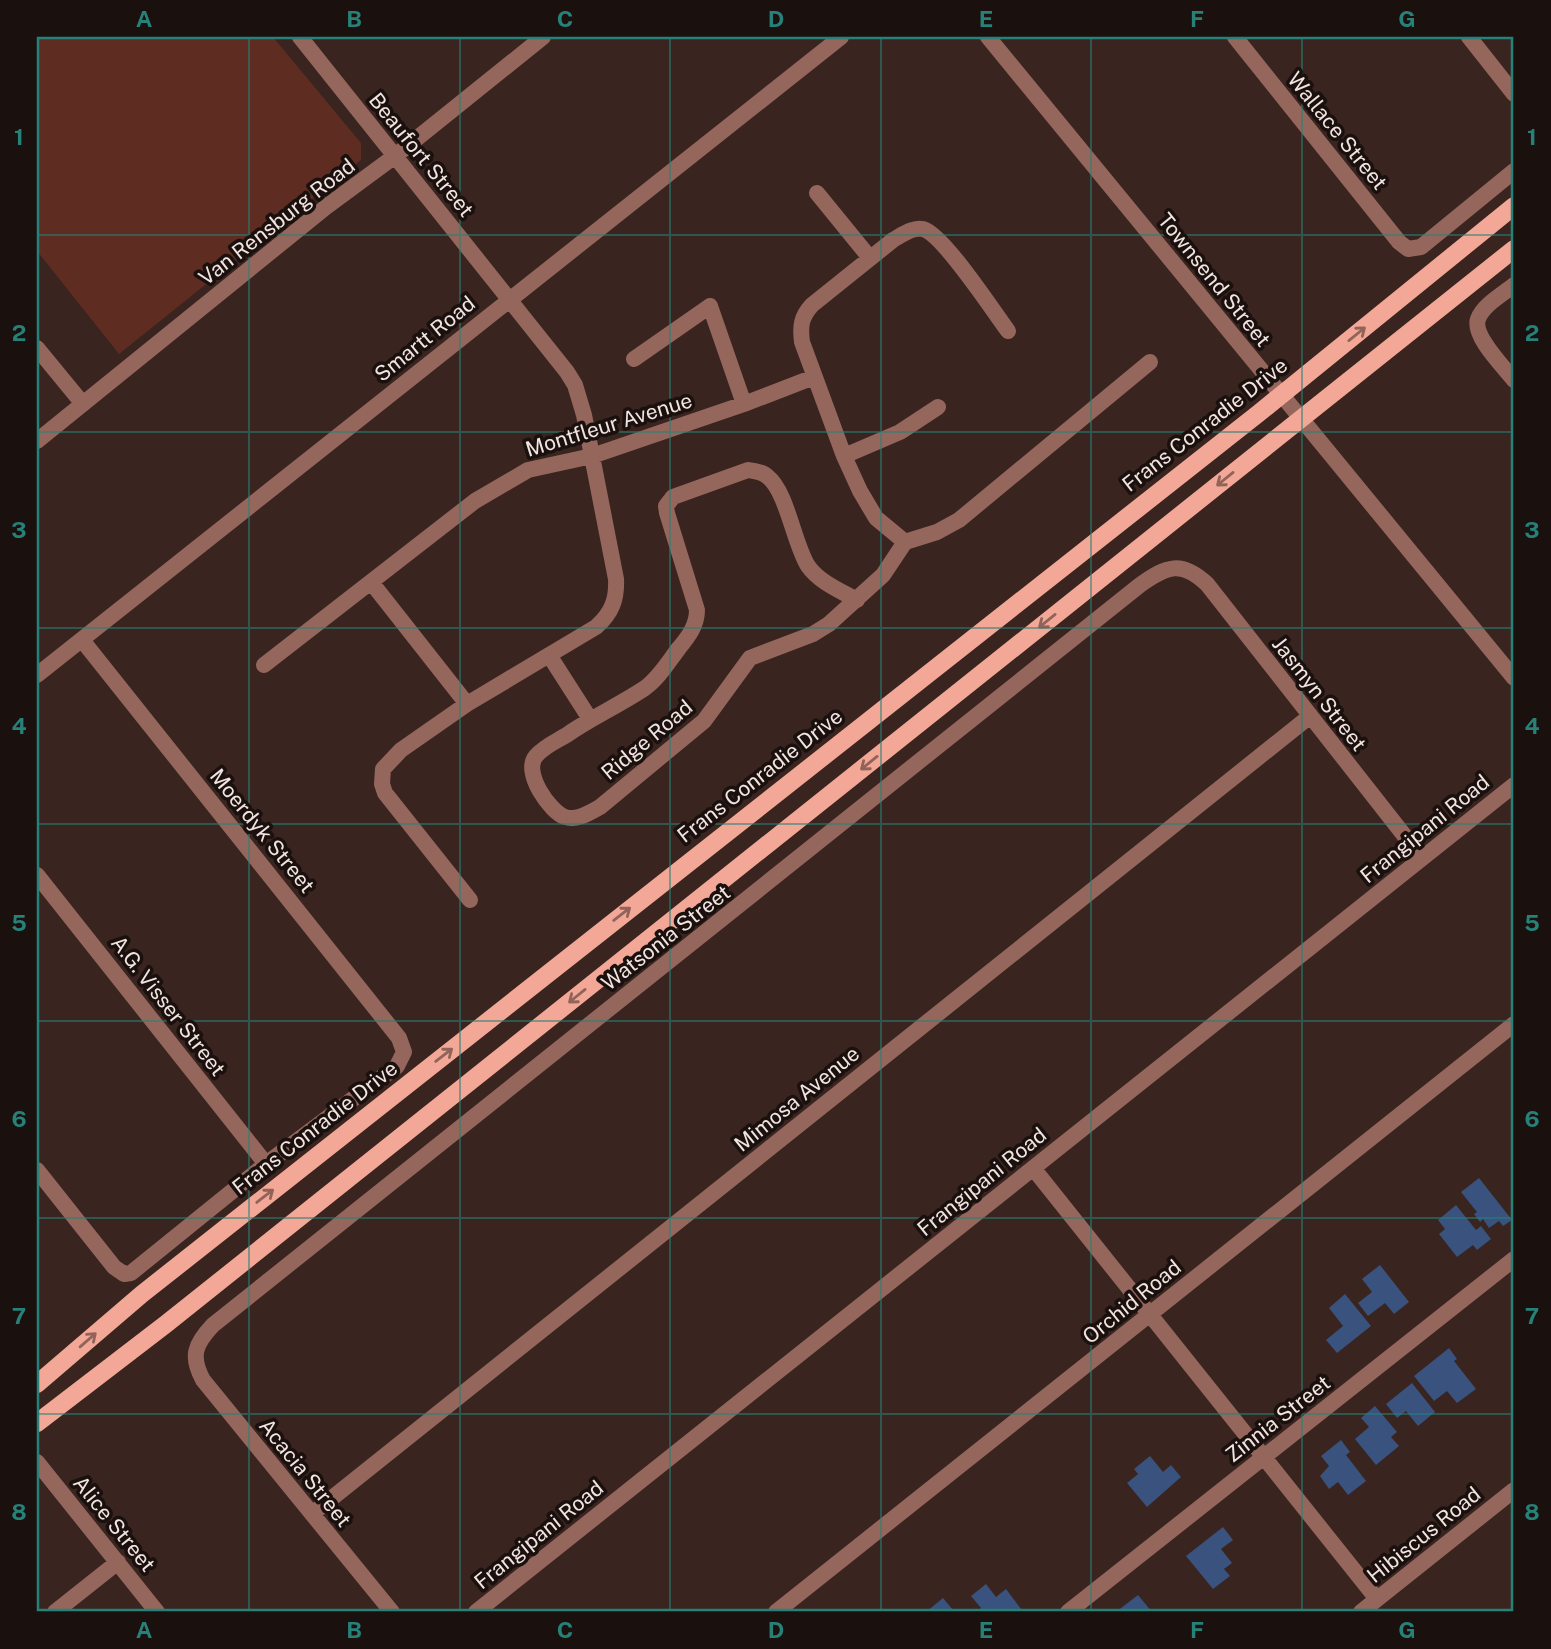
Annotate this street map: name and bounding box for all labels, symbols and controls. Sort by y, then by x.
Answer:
text: A [136,5,153,32]
text: B [346,5,362,32]
text: C [557,5,573,32]
text: D [768,5,784,32]
text: E [979,5,993,32]
text: F [1190,5,1204,32]
text: G [1398,5,1416,32]
street label: Wallace Street [1282,67,1392,195]
street label: Beaufort Street [364,88,479,222]
text: 1 [14,123,24,150]
text: 1 [1527,123,1537,150]
street label: Van Rensburg Road [194,153,360,290]
street label: Townsend Street [1153,208,1276,352]
street label: Smartt Road [369,291,480,387]
text: 2 [12,319,26,346]
text: 2 [1525,319,1539,346]
one-way arrow [1347,326,1365,341]
street label: Frans Conradie Drive [1117,352,1292,497]
street label: Montfleur Avenue [523,387,695,462]
one-way arrow [1216,471,1234,486]
text: 3 [11,516,27,543]
text: 3 [1524,516,1540,543]
one-way arrow [1038,613,1057,628]
street label: Jasmyn Street [1267,632,1372,756]
street label: Ridge Road [596,694,697,785]
street label: Frans Conradie Drive [672,703,847,848]
text: 4 [11,712,27,739]
text: 4 [1524,712,1540,739]
one-way arrow [861,755,879,770]
street label: Moerdyk Street [205,764,320,898]
street label: Frangipani Road [1355,769,1494,888]
street label: Watsonia Street [596,880,735,996]
one-way arrow [613,907,631,922]
text: 5 [11,909,27,936]
text: 5 [1524,909,1540,936]
street label: A.G. Visser Street [106,931,231,1081]
one-way arrow [568,989,586,1004]
street label: Mimosa Avenue [729,1041,864,1157]
one-way arrow [434,1048,452,1063]
street label: Frans Conradie Drive [227,1055,402,1200]
text: 6 [11,1105,27,1132]
text: 6 [1524,1105,1540,1132]
street label: Frangipani Road [912,1122,1051,1241]
one-way arrow [255,1189,274,1204]
street label: Orchid Road [1077,1254,1186,1349]
text: 7 [12,1302,26,1329]
text: 7 [1525,1302,1539,1329]
one-way arrow [79,1332,97,1348]
street label: Zinnia Street [1220,1370,1335,1467]
street label: Acacia Street [254,1414,357,1532]
street label: Alice Street [68,1471,161,1577]
street label: Frangipani Road [469,1475,608,1594]
street label: Hibiscus Road [1362,1481,1485,1588]
text: 8 [11,1498,27,1525]
text: 8 [1524,1498,1540,1525]
text: A [136,1616,153,1643]
text: B [346,1616,362,1643]
text: C [557,1616,573,1643]
text: D [768,1616,784,1643]
text: E [979,1616,993,1643]
text: F [1190,1616,1204,1643]
text: G [1398,1616,1416,1643]

